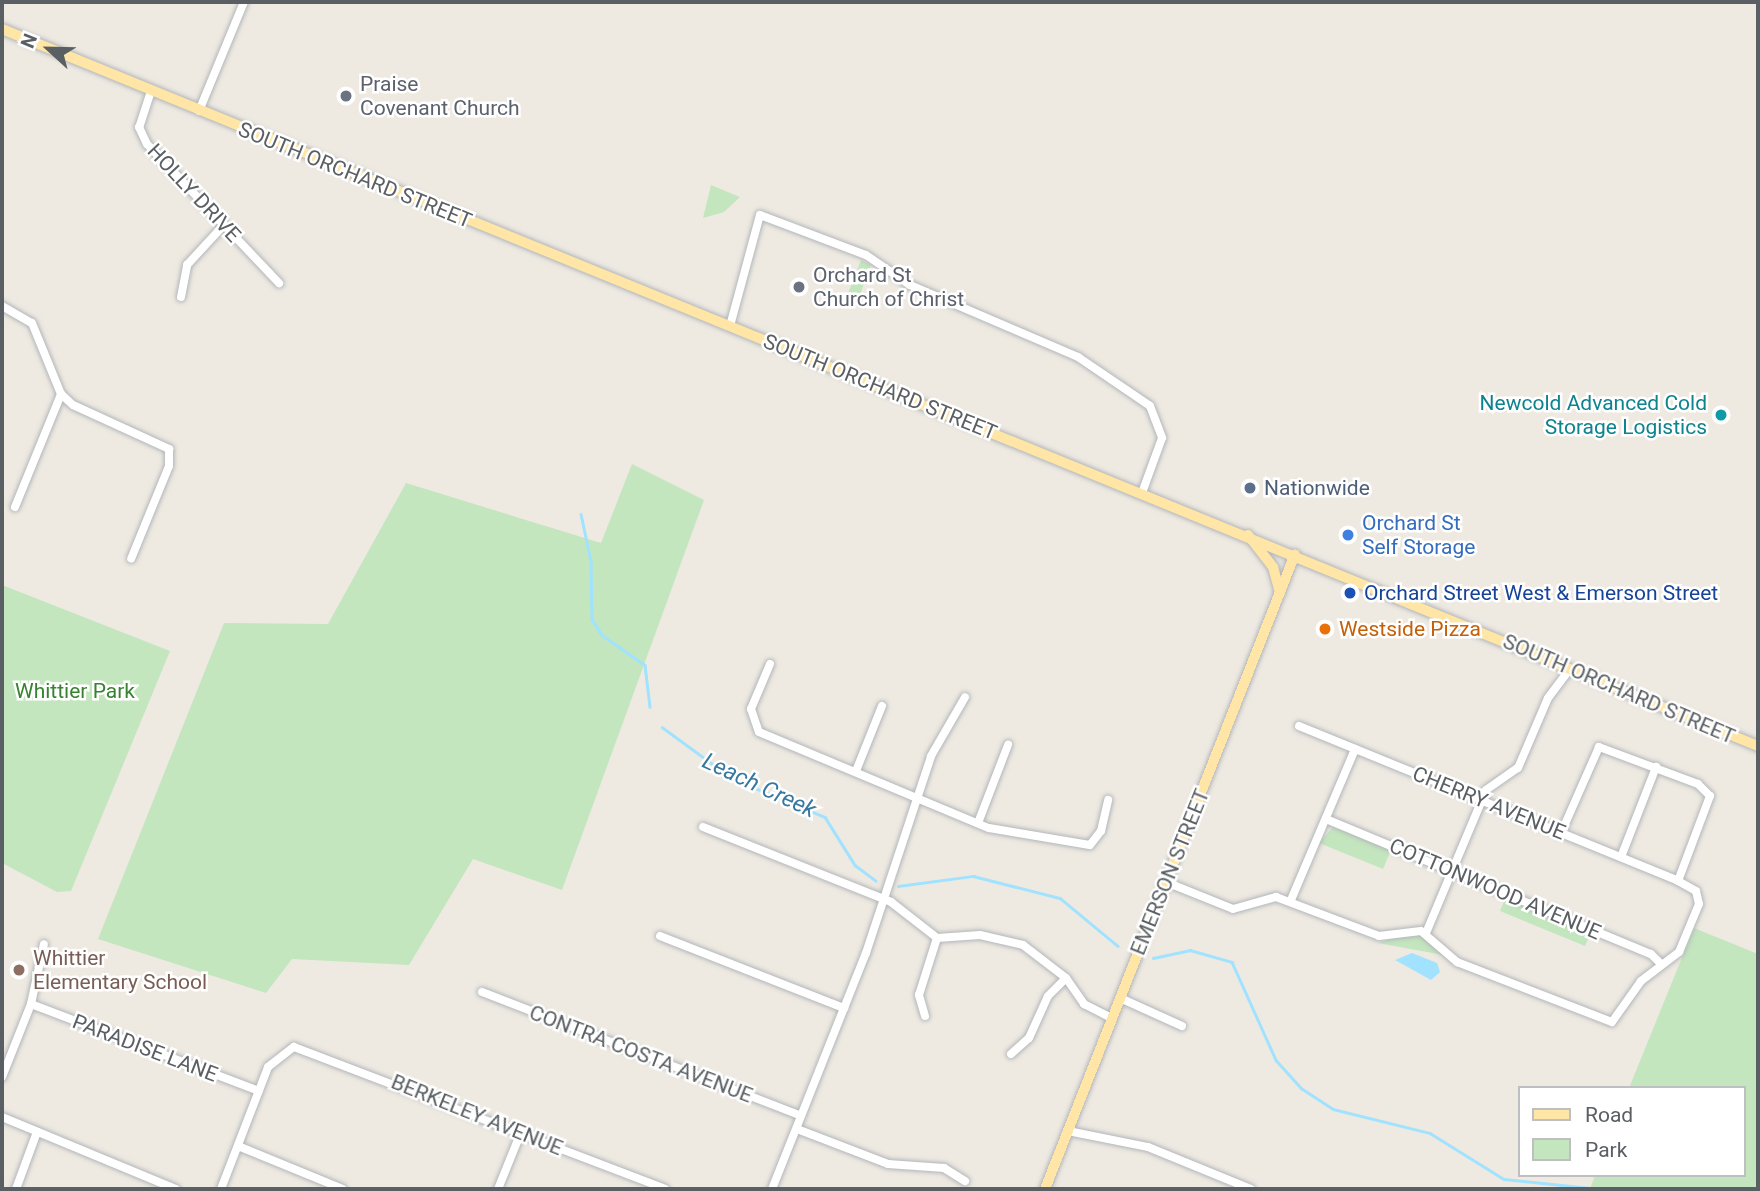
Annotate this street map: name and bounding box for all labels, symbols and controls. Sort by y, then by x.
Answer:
north arrow [14,14,84,84]
text: N [16,30,42,51]
place label: Praise Covenant Church [360,71,520,121]
marker: Praise Covenant Church [338,88,354,104]
street label: SOUTH ORCHARD STREET [235,117,475,233]
street label: HOLLY DRIVE [142,139,246,247]
place label: Orchard St Church of Christ [813,262,964,312]
marker: Orchard St Church of Christ [791,279,807,295]
street label: SOUTH ORCHARD STREET [760,329,1000,445]
place label: Newcold Advanced Cold Storage Logistics [1480,390,1707,440]
marker: Newcold Advanced Cold Storage Logistics [1713,407,1729,423]
place label: Nationwide [1264,475,1370,501]
marker: Nationwide [1242,480,1258,496]
place label: Orchard St Self Storage [1362,510,1475,560]
marker: Orchard St Self Storage [1340,527,1356,543]
place label: Orchard Street West & Emerson Street [1364,580,1718,606]
marker: Orchard Street West & Emerson Street [1342,585,1358,601]
place label: Westside Pizza [1339,616,1481,642]
marker: Westside Pizza [1317,621,1333,637]
street label: SOUTH ORCHARD STREET [1499,629,1739,749]
park label: Whittier Park [15,678,135,704]
water label: Leach Creek [698,748,820,824]
street label: CHERRY AVENUE [1409,761,1569,845]
street label: EMERSON STREET [1125,785,1215,959]
street label: COTTONWOOD AVENUE [1385,833,1605,945]
place label: Whittier Elementary School [33,945,207,995]
marker: Whittier Elementary School [11,962,27,978]
street label: CONTRA COSTA AVENUE [526,1000,756,1108]
street label: PARADISE LANE [69,1009,221,1087]
street label: BERKELEY AVENUE [388,1069,566,1161]
legend [1518,1086,1746,1177]
text: Road [1585,1103,1633,1127]
text: Park [1585,1138,1627,1162]

